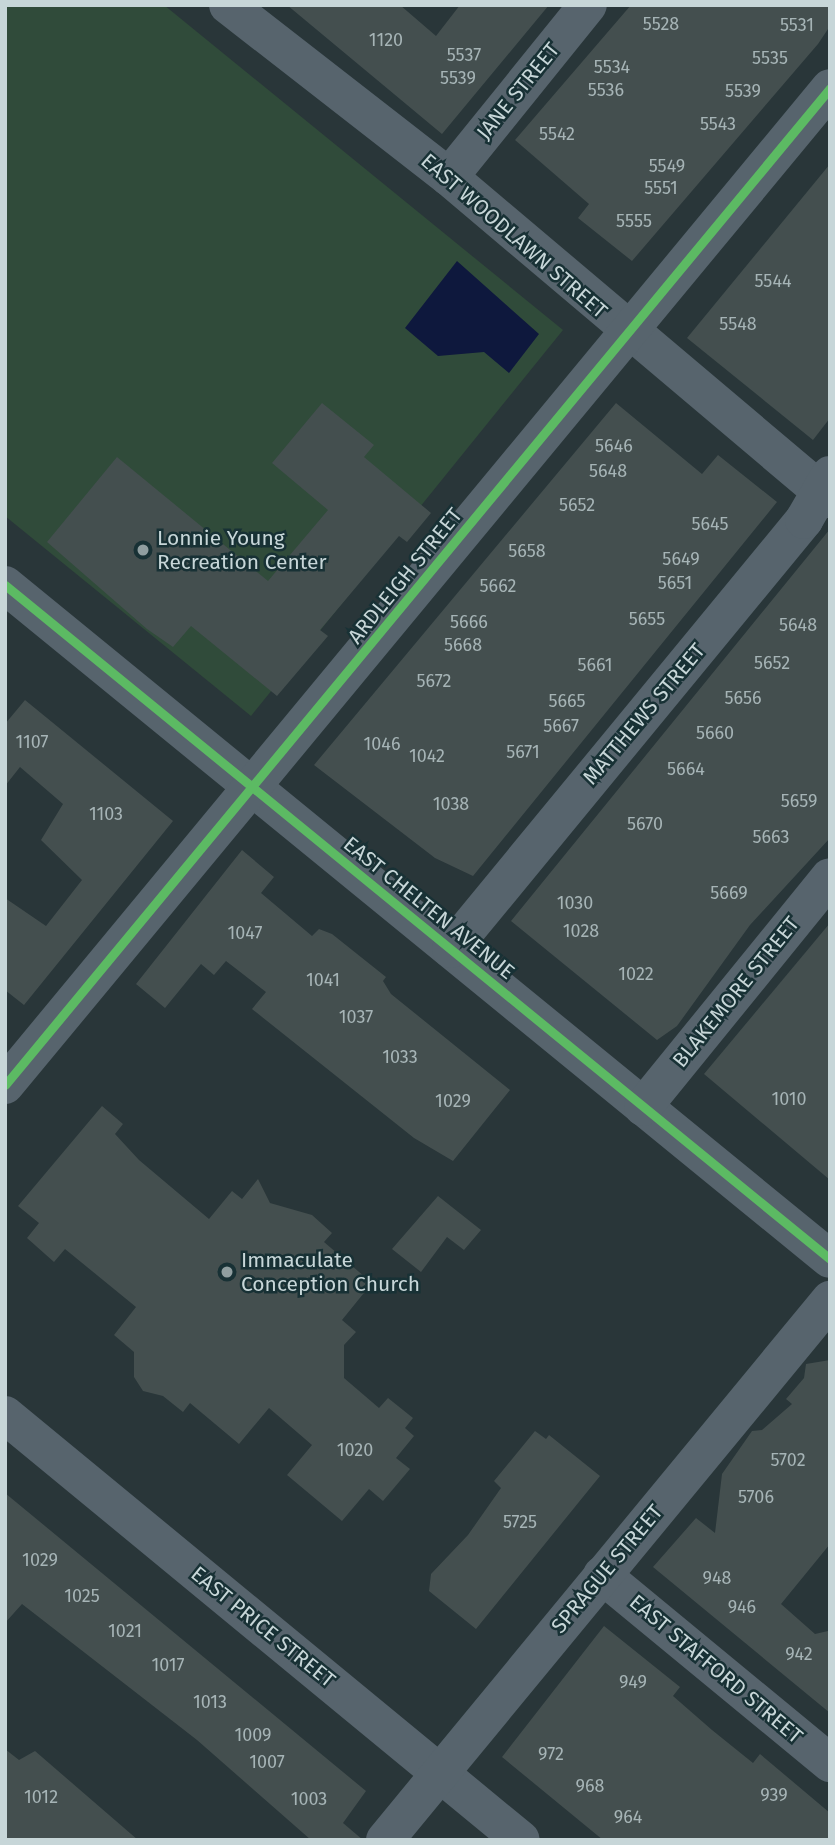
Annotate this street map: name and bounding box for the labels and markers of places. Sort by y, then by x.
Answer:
place label: Lonnie Young Recreation Center [157,525,327,575]
marker: Lonnie Young Recreation Center [135,542,151,558]
place label: Immaculate Conception Church [241,1247,420,1297]
marker: Immaculate Conception Church [219,1264,235,1280]

